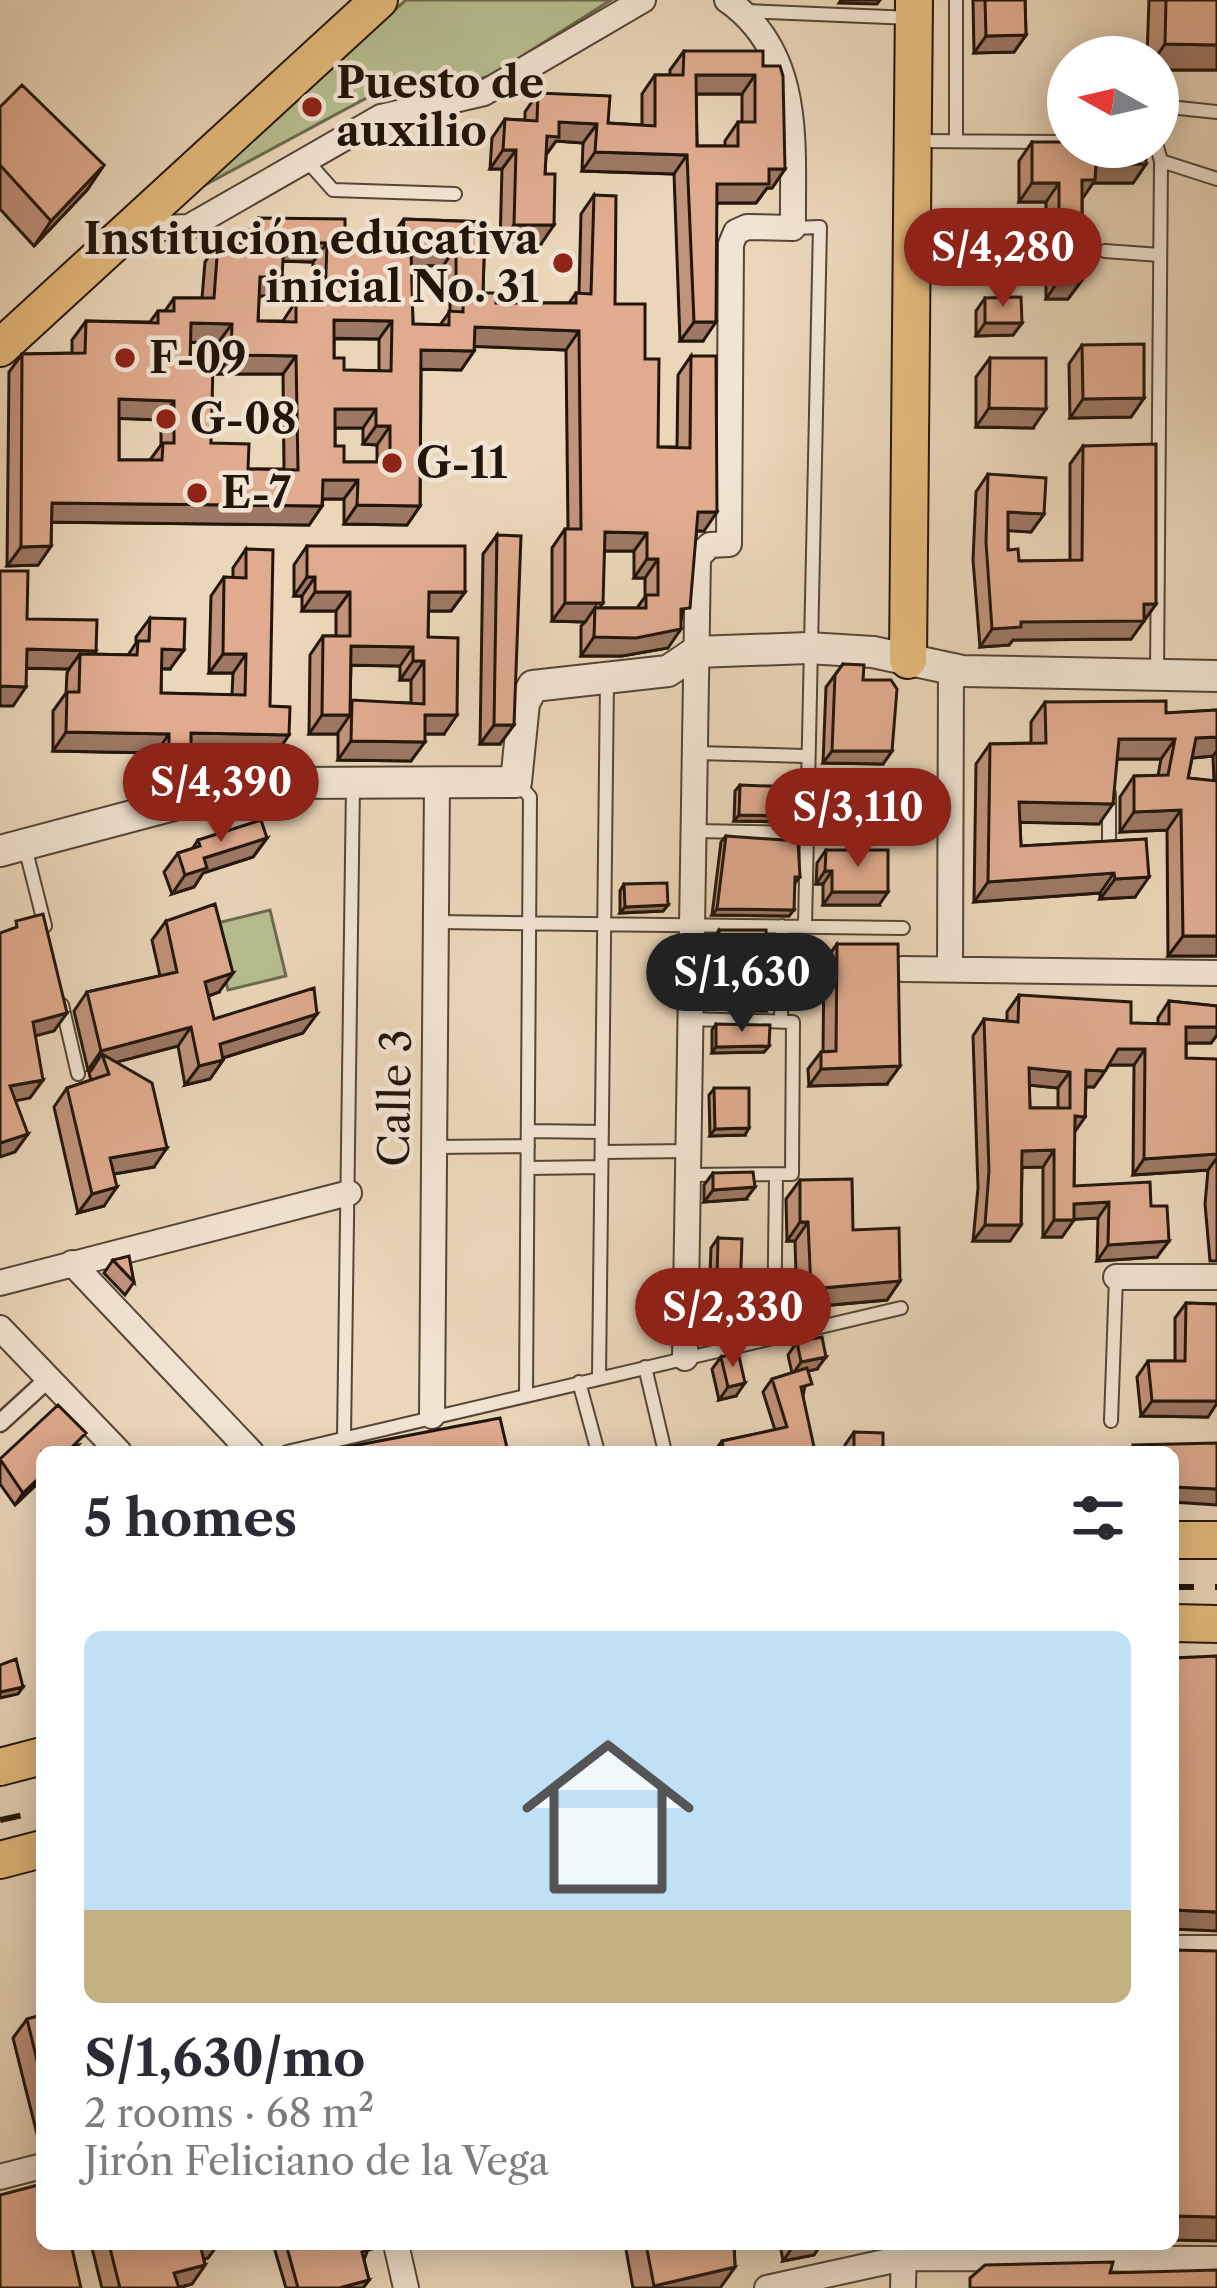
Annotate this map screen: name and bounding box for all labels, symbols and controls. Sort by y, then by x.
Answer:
north arrow [1047,36,1179,168]
map controls [1047,36,1179,168]
place label: Puesto de auxilio [336,57,544,157]
marker: Puesto de auxilio [299,94,325,120]
pin: S/4,280 [892,208,1114,310]
place label: Institución educativa inicial No. 31 [84,213,540,313]
text: S/4,280 [931,223,1075,271]
marker: Institución educativa inicial No. 31 [550,250,576,276]
place label: F-09 [149,332,246,384]
marker: F-09 [112,345,138,371]
place label: G-08 [190,393,297,445]
marker: G-08 [153,406,179,432]
place label: G-11 [416,437,507,489]
marker: G-11 [379,450,405,476]
place label: E-7 [221,467,291,519]
marker: E-7 [184,480,210,506]
pin: S/4,390 [110,743,332,845]
text: S/4,390 [150,758,292,806]
pin: S/3,110 [747,768,969,870]
text: S/3,110 [792,783,924,831]
pin: S/1,630 [631,933,853,1035]
text: S/1,630 [673,948,811,996]
street label: Calle 3 [368,1029,422,1167]
pin: S/2,330 [622,1268,844,1370]
text: S/2,330 [662,1283,804,1331]
icon: filters [1065,1485,1131,1551]
text: 5 homes [84,1487,297,1549]
icon: home [500,1709,716,1925]
text: S/1,630/mo [84,2027,365,2089]
text: 2 rooms · 68 m² [84,2089,374,2137]
text: Jirón Feliciano de la Vega [84,2137,549,2185]

